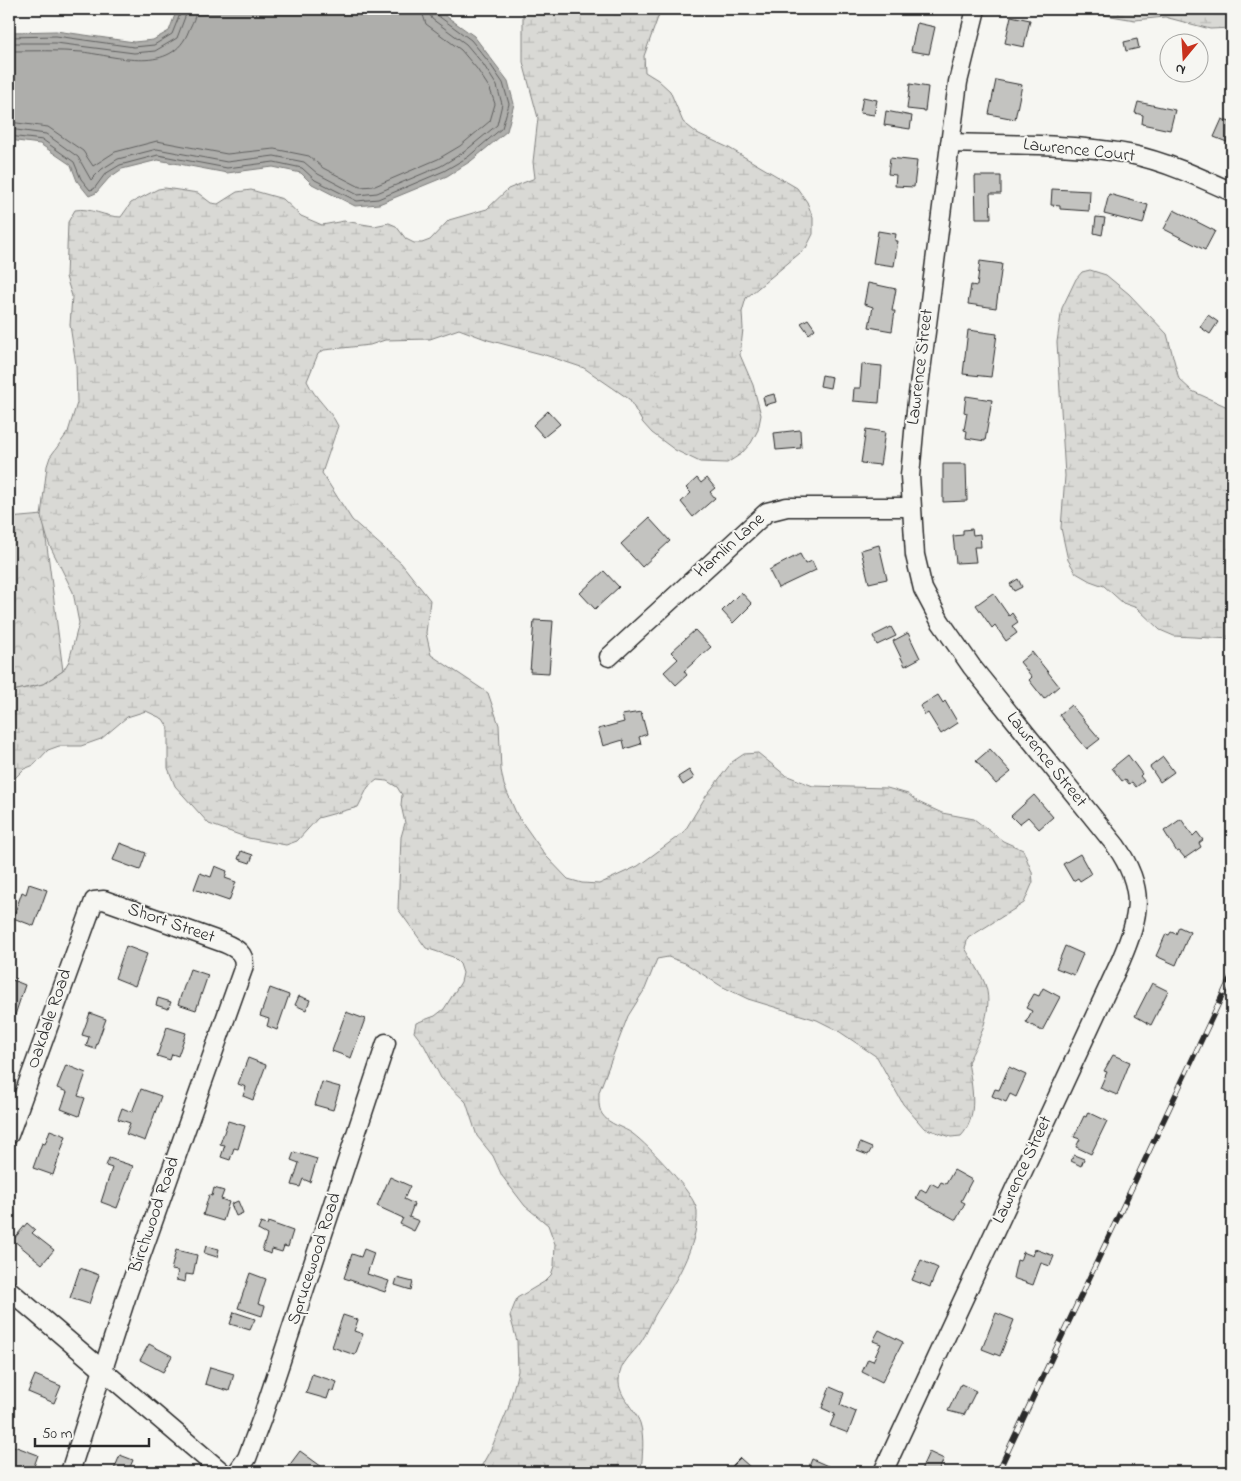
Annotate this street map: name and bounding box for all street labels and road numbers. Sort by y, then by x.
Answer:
street label: Lawrence Court [1022,132,1136,170]
street label: Lawrence Street [901,308,941,426]
street label: Hamlin Lane [689,507,772,585]
street label: Lawrence Street [999,707,1093,813]
street label: Short Street [124,897,218,951]
street label: Oakdale Road [21,966,79,1072]
street label: Lawrence Street [987,1112,1059,1228]
street label: Birchwood Road [123,1153,187,1278]
street label: Sprucewood Road [281,1190,349,1328]

